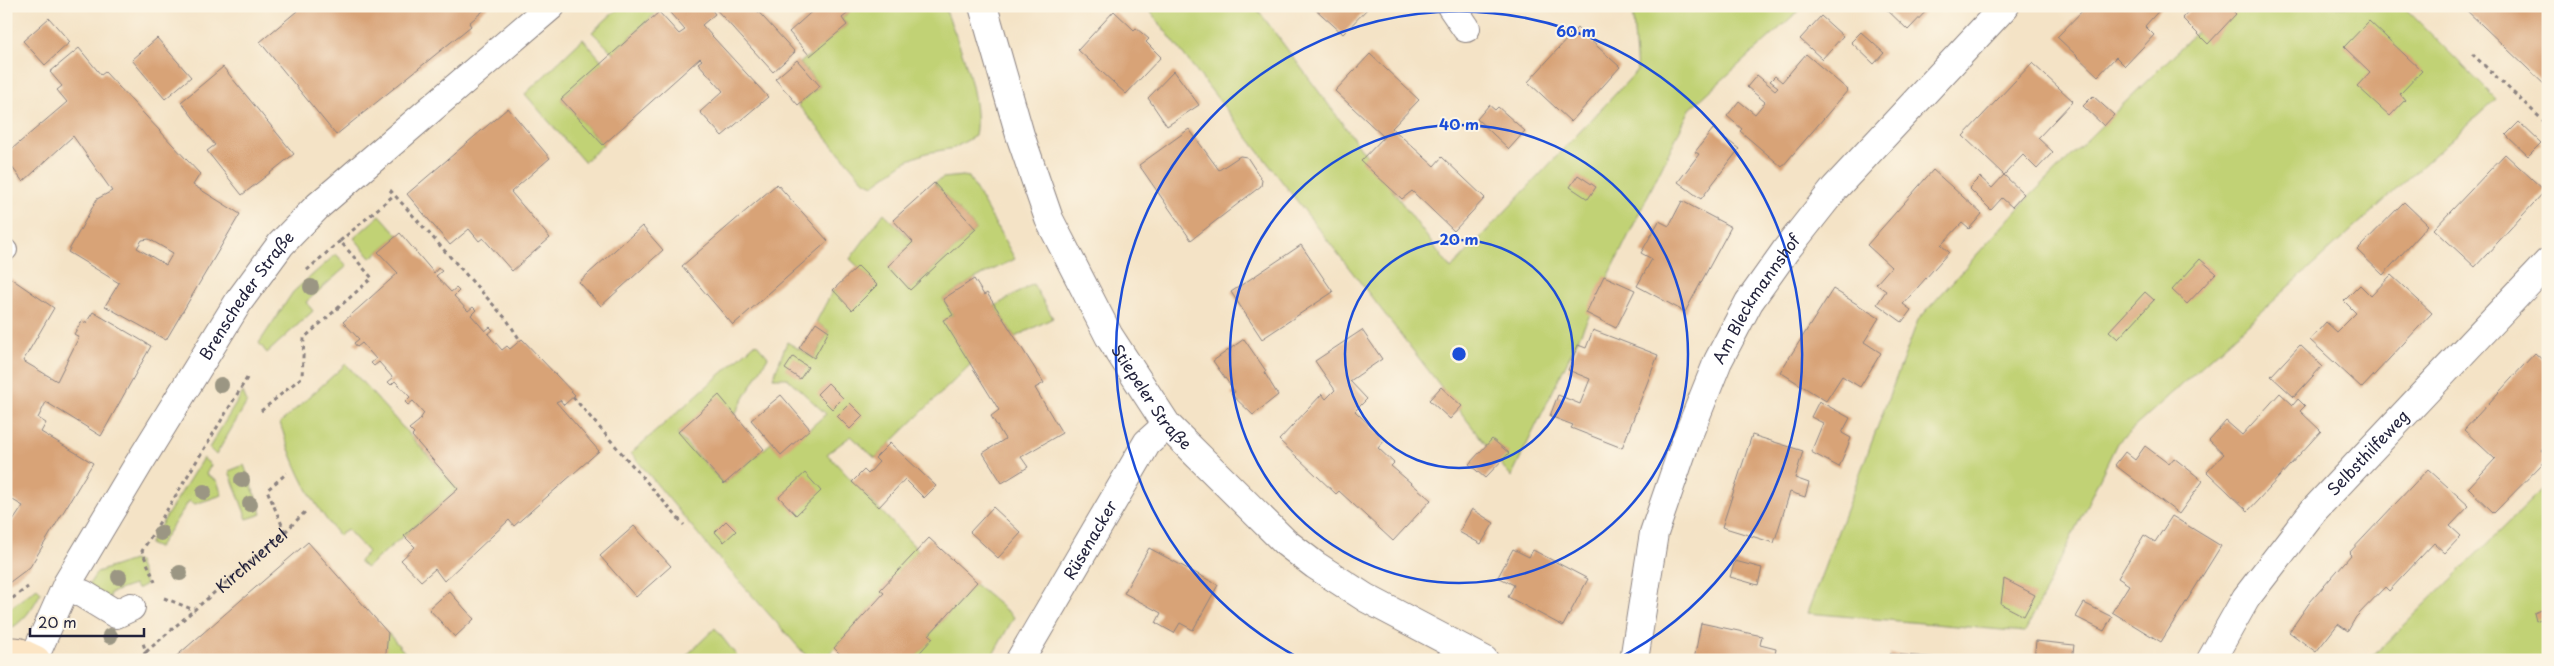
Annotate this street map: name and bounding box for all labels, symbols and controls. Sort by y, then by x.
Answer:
text: 60 m [1556,19,1596,42]
text: 40 m [1439,112,1479,135]
street label: Brenscheder Straße [193,225,299,364]
text: 20 m [1440,227,1478,250]
street label: Am Bleckmannshof [1706,227,1806,368]
street label: Stiepeler Straße [1106,339,1198,454]
centre of rings [1450,345,1468,363]
street label: Selbsthilfeweg [2321,404,2414,500]
street label: Rüsenacker [1057,495,1122,584]
street label: Kirchviertel [210,522,292,598]
scale bar [30,606,144,638]
text: 20 m [38,610,77,633]

